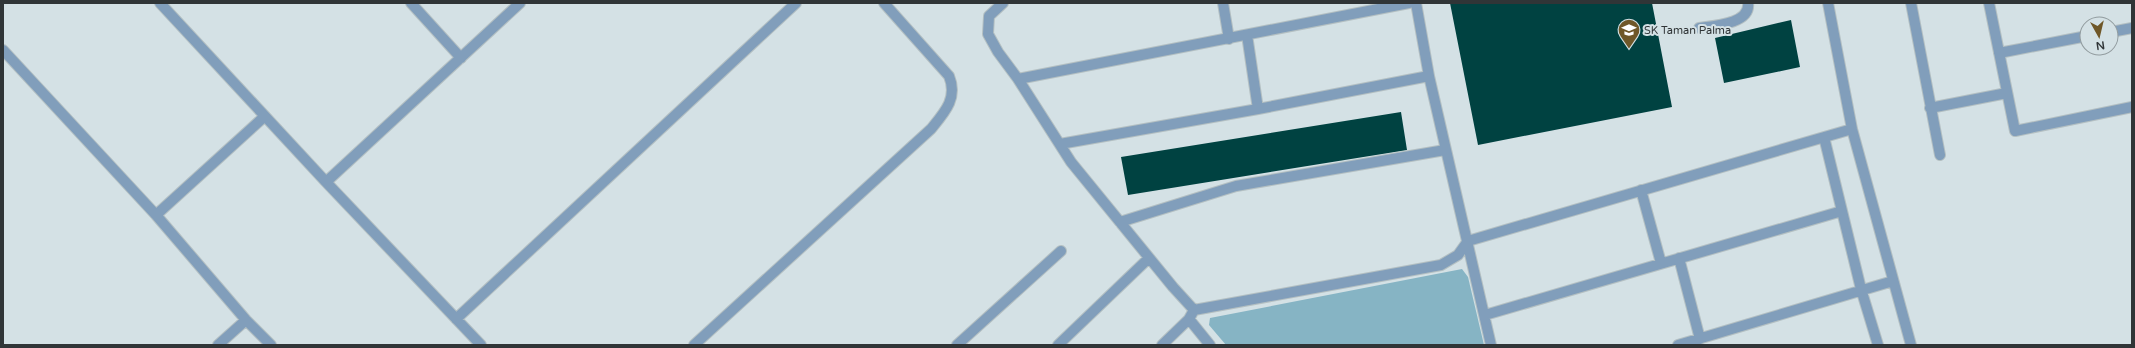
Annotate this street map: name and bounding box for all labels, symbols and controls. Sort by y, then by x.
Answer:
north arrow [2079,16,2119,56]
school or university icon: SK Taman Palma [1616,17,1642,50]
place label: SK Taman Palma [1644,24,1731,37]
text: N [2095,38,2106,52]

